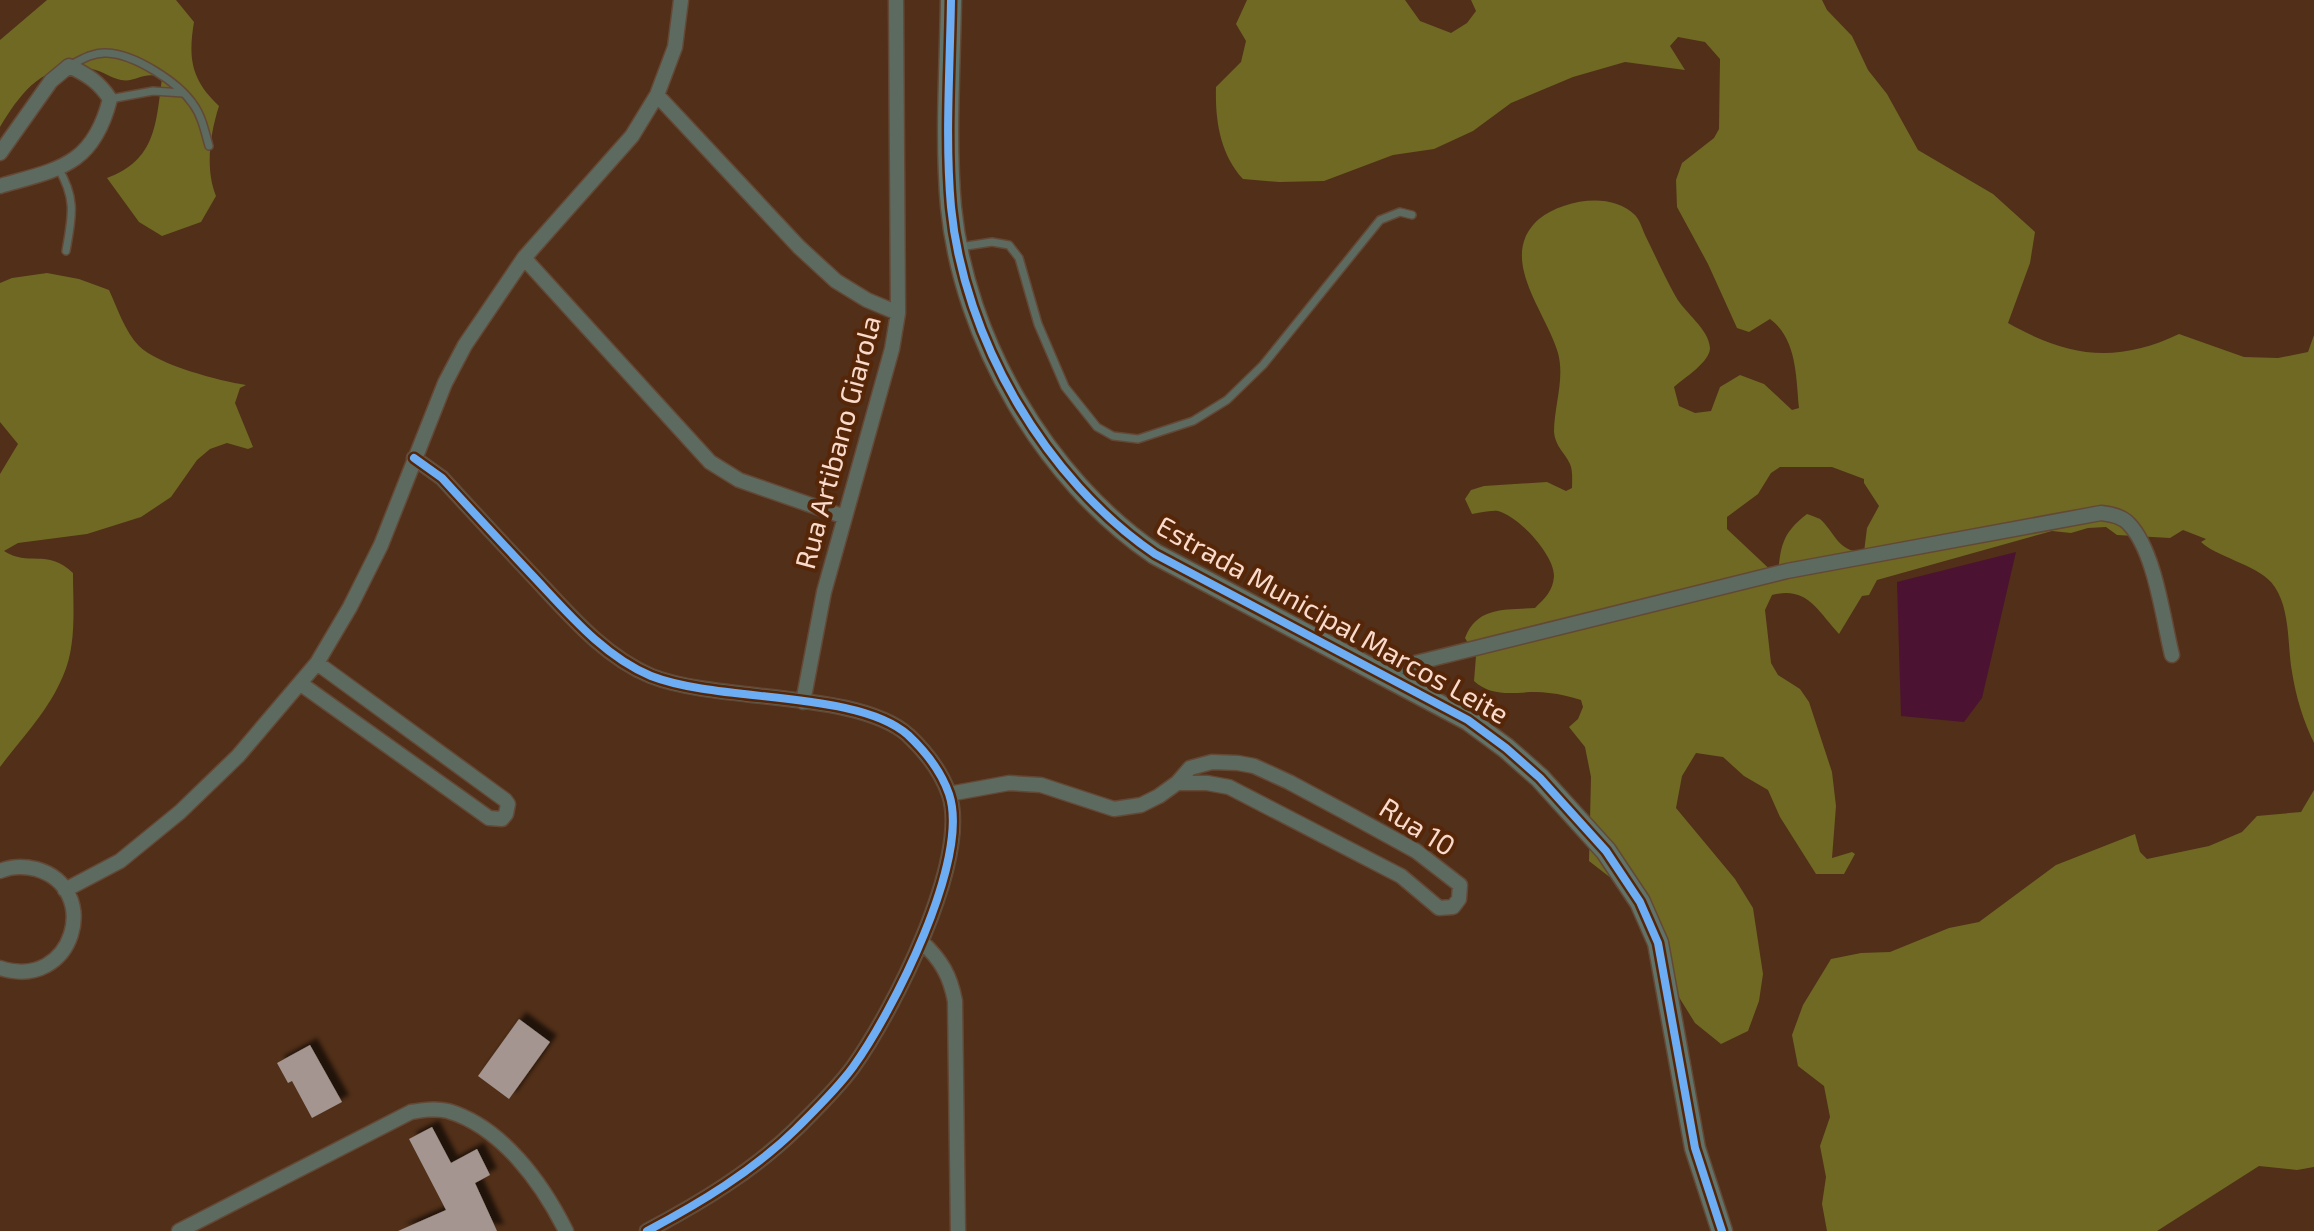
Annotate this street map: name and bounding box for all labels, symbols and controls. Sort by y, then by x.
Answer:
street label: Rua Artibano Giarola [787,312,887,572]
street label: Estrada Municipal Marcos Leite [1151,508,1515,730]
street label: Rua 10 [1374,790,1462,862]

